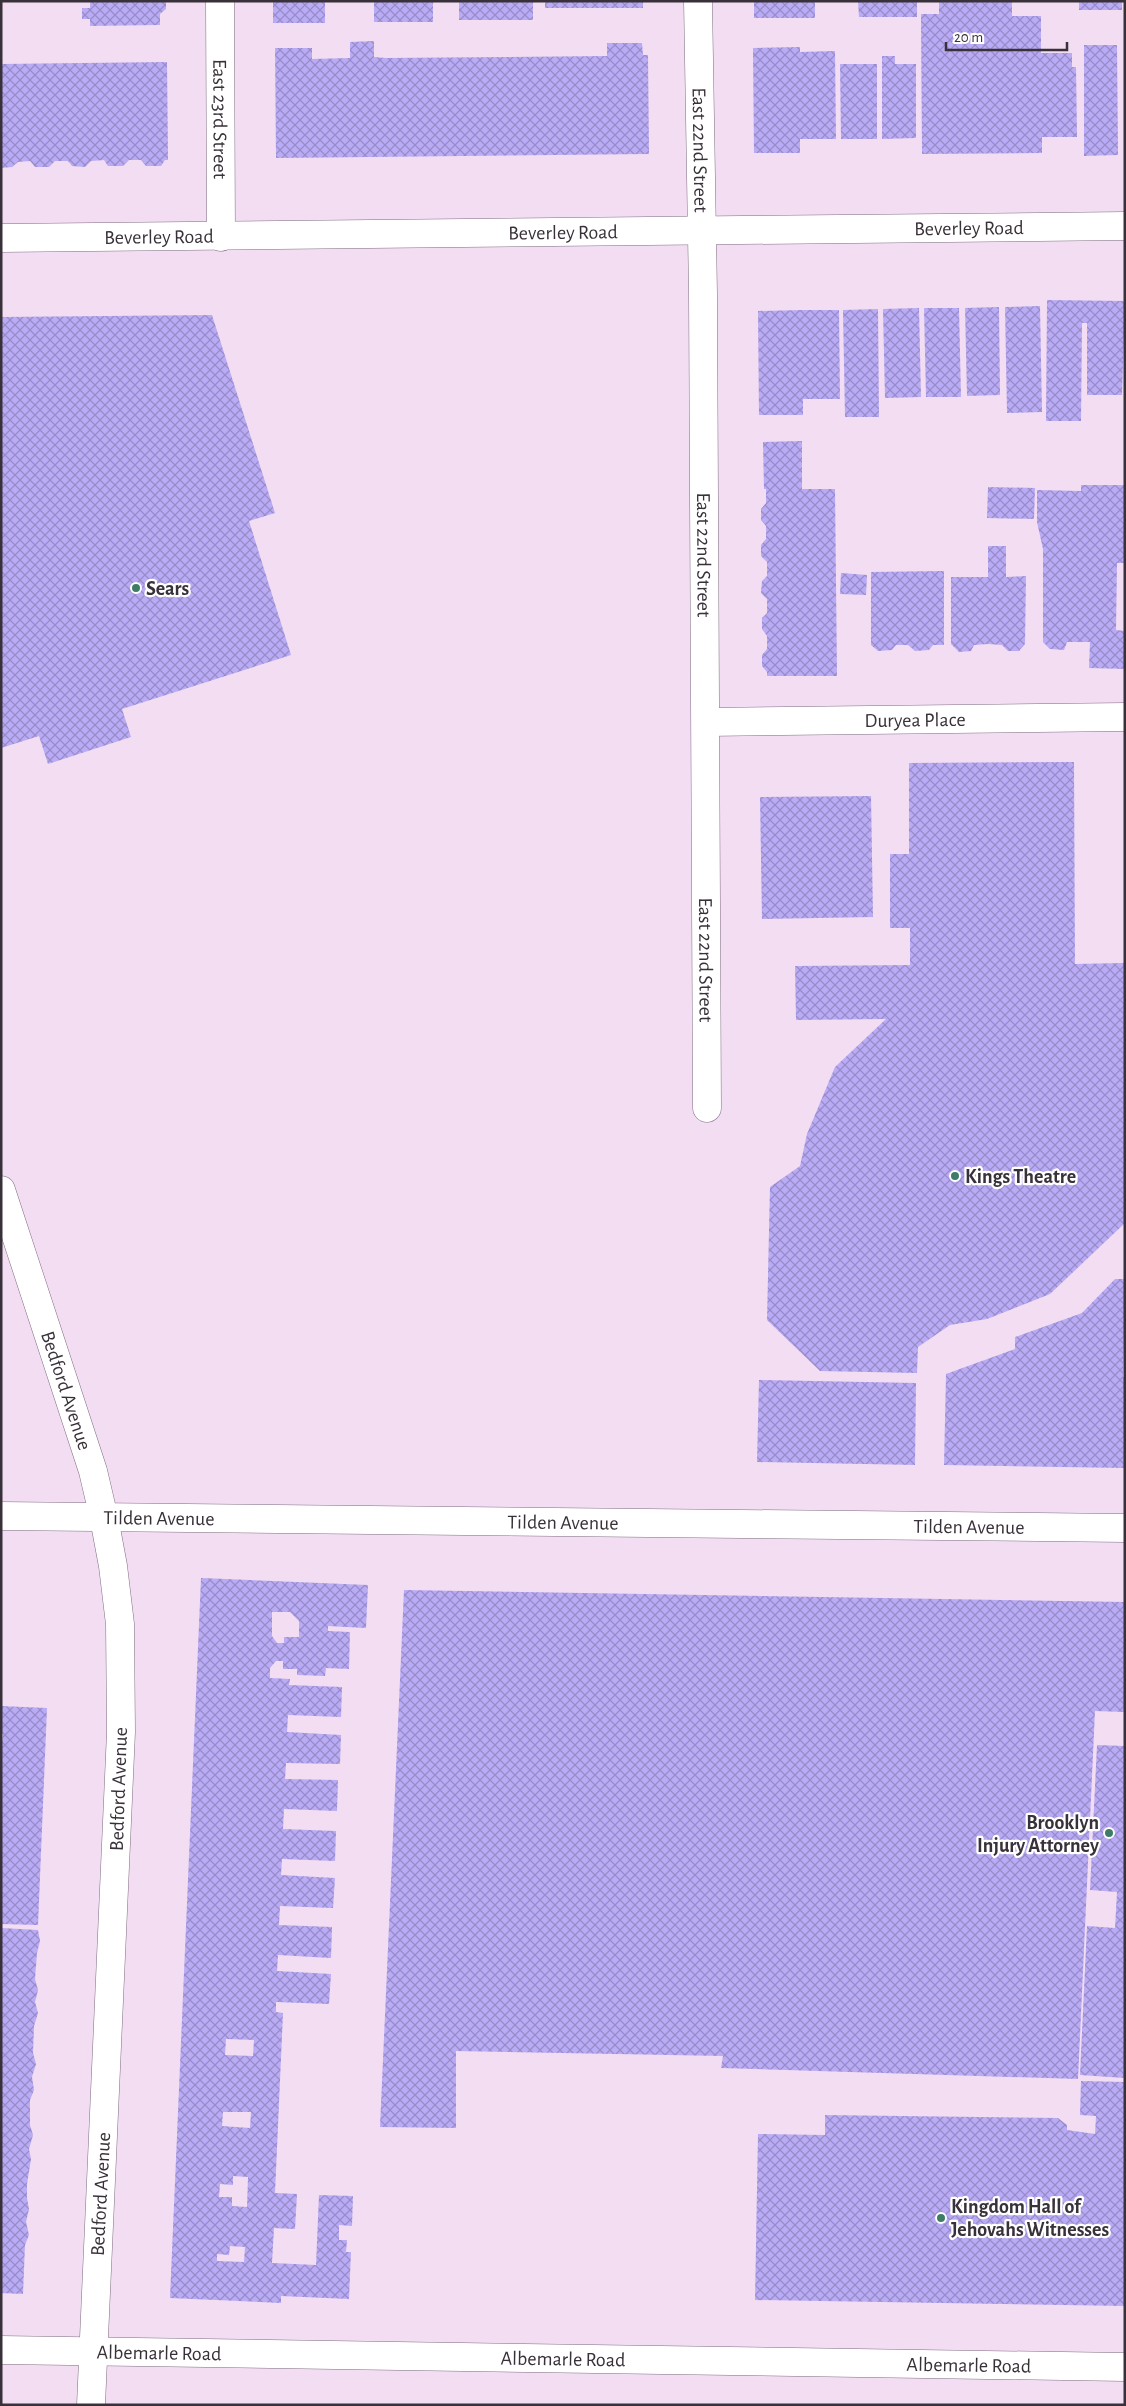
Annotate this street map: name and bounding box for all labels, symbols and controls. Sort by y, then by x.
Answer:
scale bar [946,20,1067,52]
text: 20 m [954,30,983,45]
street label: East 23rd Street [209,59,230,180]
street label: East 22nd Street [688,87,711,213]
street label: Beverley Road [914,218,1024,239]
street label: Beverley Road [508,222,618,244]
street label: Beverley Road [104,227,214,248]
street label: East 22nd Street [693,492,714,618]
place label: Sears [146,579,190,599]
marker: Sears [130,582,142,594]
street label: Duryea Place [864,710,966,731]
street label: East 22nd Street [695,897,716,1023]
place label: Kings Theatre [965,1167,1076,1187]
marker: Kings Theatre [949,1170,961,1182]
street label: Bedford Avenue [37,1329,94,1453]
street label: Tilden Avenue [103,1508,215,1529]
street label: Tilden Avenue [507,1512,619,1534]
street label: Tilden Avenue [913,1517,1025,1538]
street label: Bedford Avenue [107,1727,131,1851]
place label: Brooklyn Injury Attorney [977,1813,1099,1856]
marker: Brooklyn Injury Attorney [1103,1827,1115,1839]
street label: Bedford Avenue [88,2132,114,2256]
place label: Kingdom Hall of Jehovahs Witnesses [951,2197,1109,2240]
marker: Kingdom Hall of Jehovahs Witnesses [935,2212,947,2224]
street label: Albemarle Road [96,2342,222,2364]
street label: Albemarle Road [500,2349,626,2370]
street label: Albemarle Road [906,2355,1031,2377]

